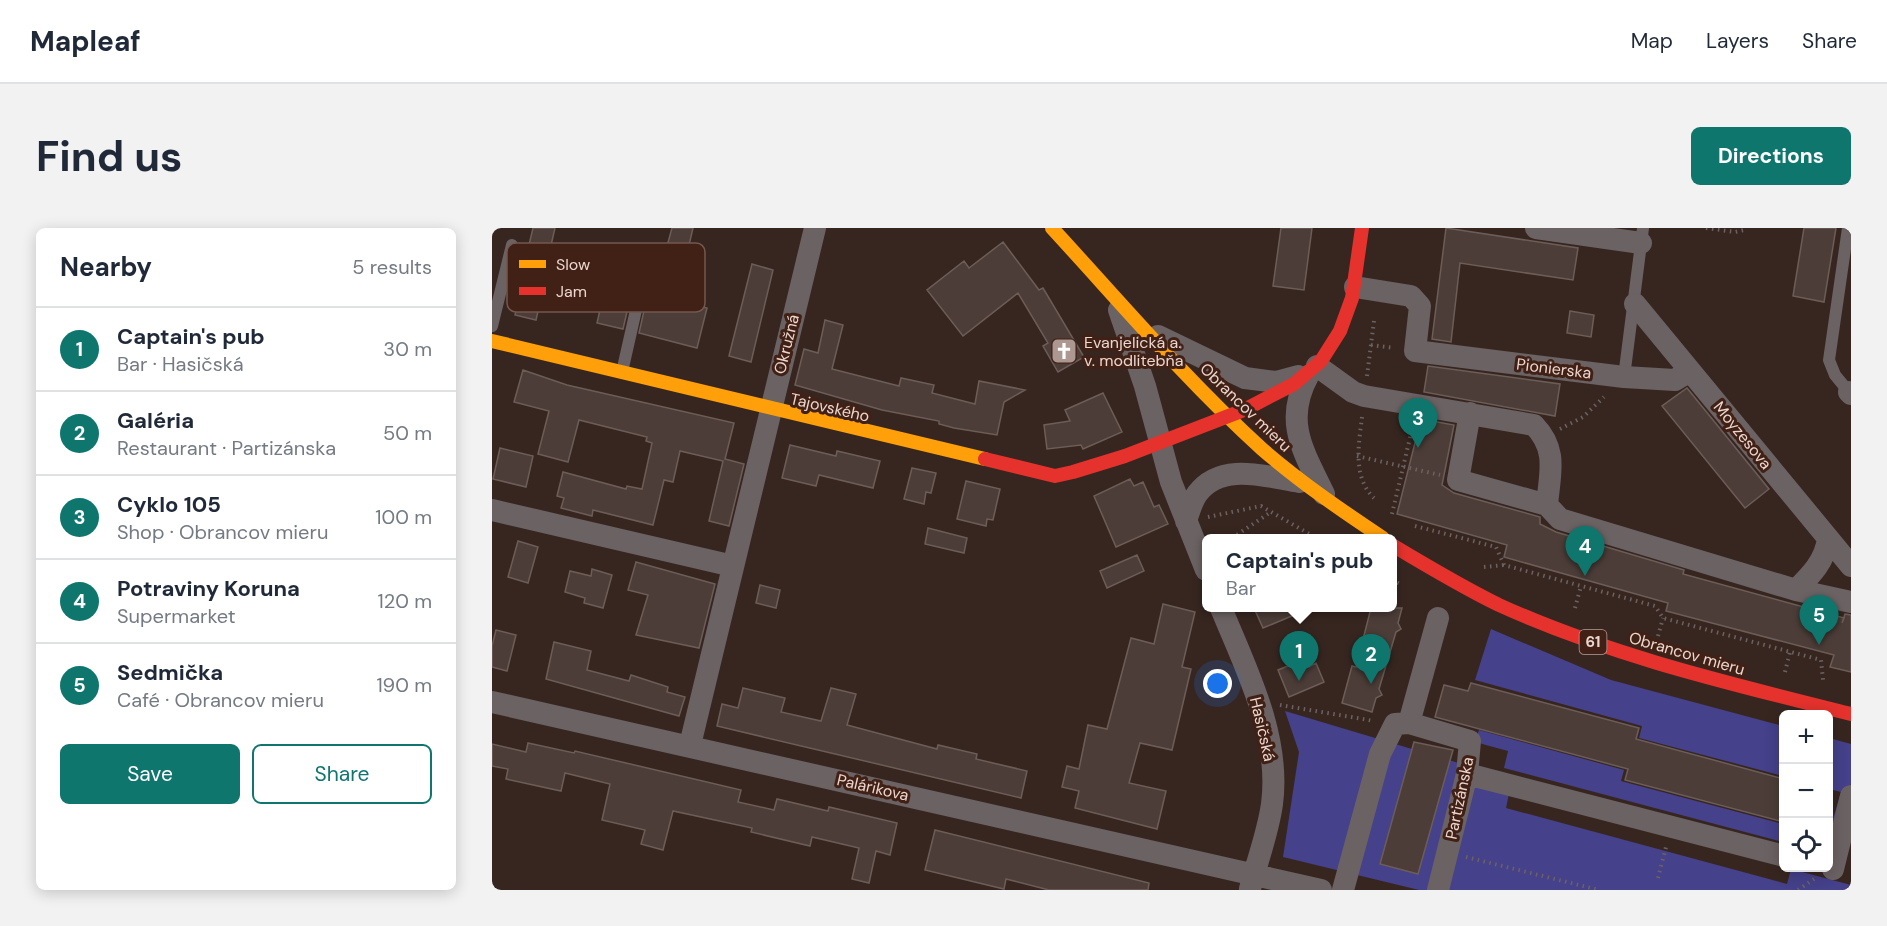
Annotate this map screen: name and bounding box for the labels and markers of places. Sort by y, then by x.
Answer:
place label: Evanjelická a. v. modlitebňa [1084,332,1183,371]
church icon: Evanjelická a. v. modlitebňa [1049,336,1079,366]
pin: 3 [1398,398,1438,448]
pin: 4 [1566,526,1604,576]
pin: 5 [1800,596,1838,645]
pin: 1 [1280,632,1318,681]
pin: 2 [1352,634,1390,684]

